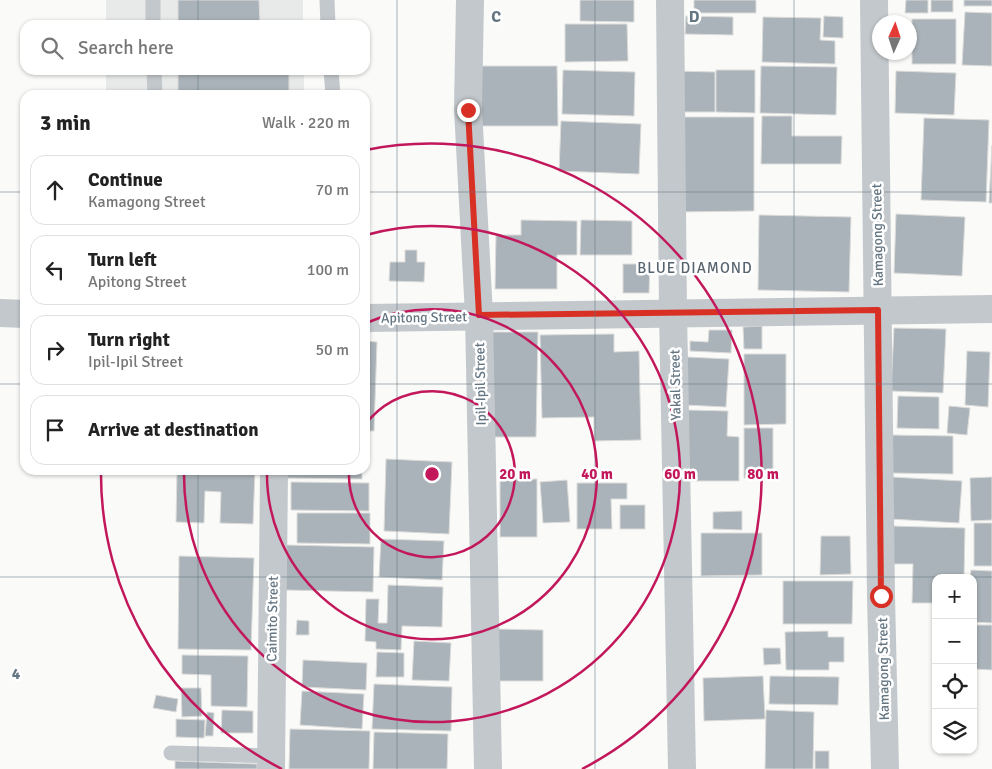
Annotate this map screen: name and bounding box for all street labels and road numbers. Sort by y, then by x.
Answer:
street label: Kamagong Street [868,183,887,287]
street label: Apitong Street [381,308,467,327]
street label: Ipil-Ipil Street [471,342,490,426]
street label: Yakal Street [666,349,685,421]
street label: Caimito Street [263,576,282,662]
street label: Kamagong Street [874,617,893,721]

